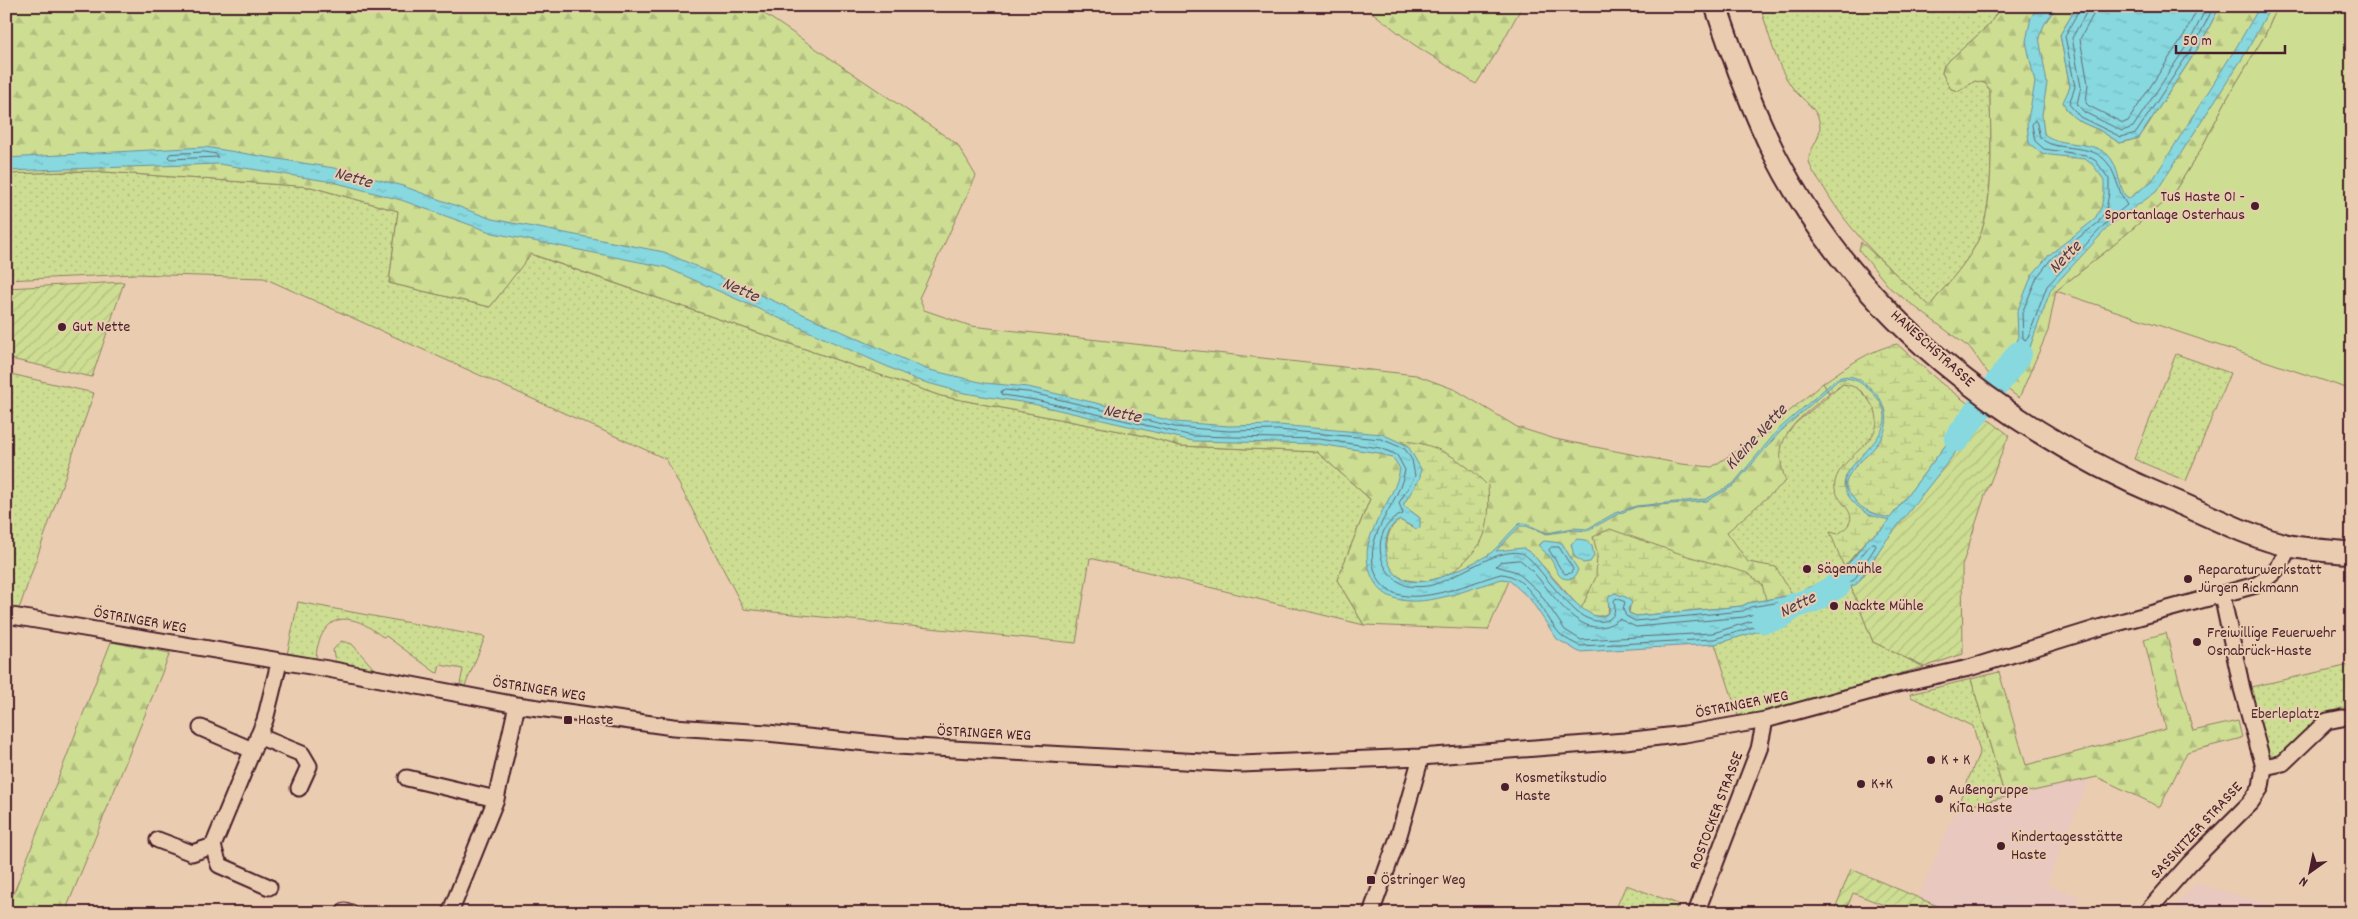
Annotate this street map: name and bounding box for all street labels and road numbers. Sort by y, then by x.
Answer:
street label: HANESCHSTRASSE [1885,305,1980,394]
street label: ÖSTRINGER WEG [92,601,188,641]
street label: ÖSTRINGER WEG [491,671,587,709]
street label: ÖSTRINGER WEG [1694,685,1790,725]
street label: ÖSTRINGER WEG [936,720,1032,748]
street label: ROSTOCKER STRASSE [1684,748,1750,873]
street label: SASSNITZER STRASSE [2146,776,2249,885]

